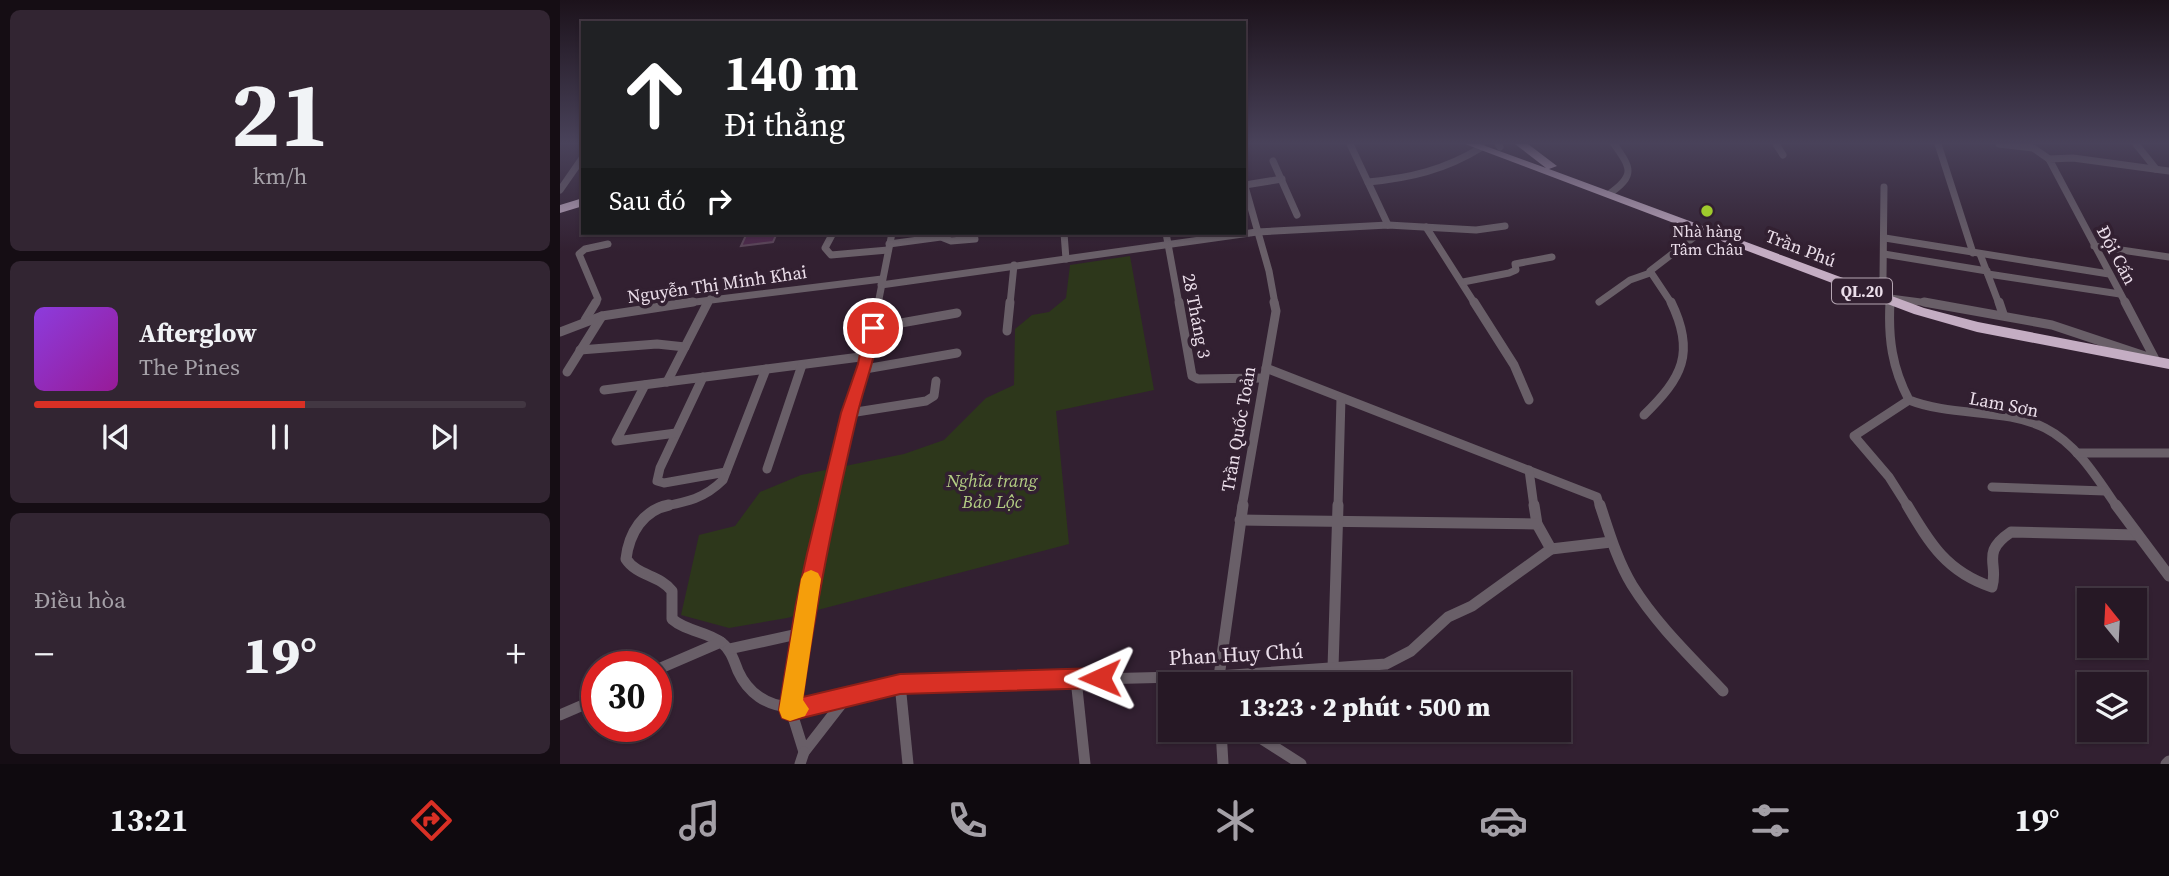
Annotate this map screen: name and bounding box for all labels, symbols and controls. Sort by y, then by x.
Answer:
text: 140 m [724,39,859,106]
icon: ahead [609,49,700,140]
text: 21 [231,52,329,176]
text: Đi thẳng [724,103,845,147]
text: km/h [253,160,307,192]
icon: right [700,182,738,220]
text: Sau đó [609,183,686,219]
marker: Nhà hàng Tâm Châu [1699,203,1715,219]
place label: Nhà hàng Tâm Châu [1671,220,1743,260]
street label: Đội Cấn [2091,221,2143,289]
street label: Trần Phú [1762,223,1840,273]
street label: Nguyễn Thị Minh Khai [626,259,808,309]
street label: 28 Tháng 3 [1177,271,1217,361]
road number: QL.20 [1832,278,1892,304]
pin [843,298,903,358]
icon: arrive [854,309,892,347]
text: Afterglow [139,315,257,351]
text: The Pines [139,351,240,383]
street label: Trần Quốc Toản [1215,364,1261,494]
street label: Lam Sơn [1967,385,2041,423]
icon: previous [97,418,135,456]
icon: pause [261,418,299,456]
icon: next [425,418,463,456]
park label: Nghĩa trang Bảo Lộc [946,468,1039,514]
text: Điều hòa [34,584,126,616]
north arrow [2077,588,2147,658]
map controls [2077,588,2147,742]
text: 19° [243,619,317,690]
text: − [34,628,54,680]
text: + [506,628,526,680]
street label: Phan Huy Chú [1168,636,1304,672]
position arrow [1063,641,1137,715]
speed limit sign: 30 [581,651,672,742]
button: layers [2077,672,2147,742]
text: 13:23 · 2 phút · 500 m [1239,689,1490,725]
icon: directions [407,796,456,845]
icon: music [675,796,724,845]
icon: phone [943,796,992,845]
icon: climate [1211,796,1260,845]
icon: car [1479,796,1528,845]
icon: filters [1746,796,1795,845]
text: 13:21 [109,798,188,842]
text: 19° [2014,798,2060,842]

